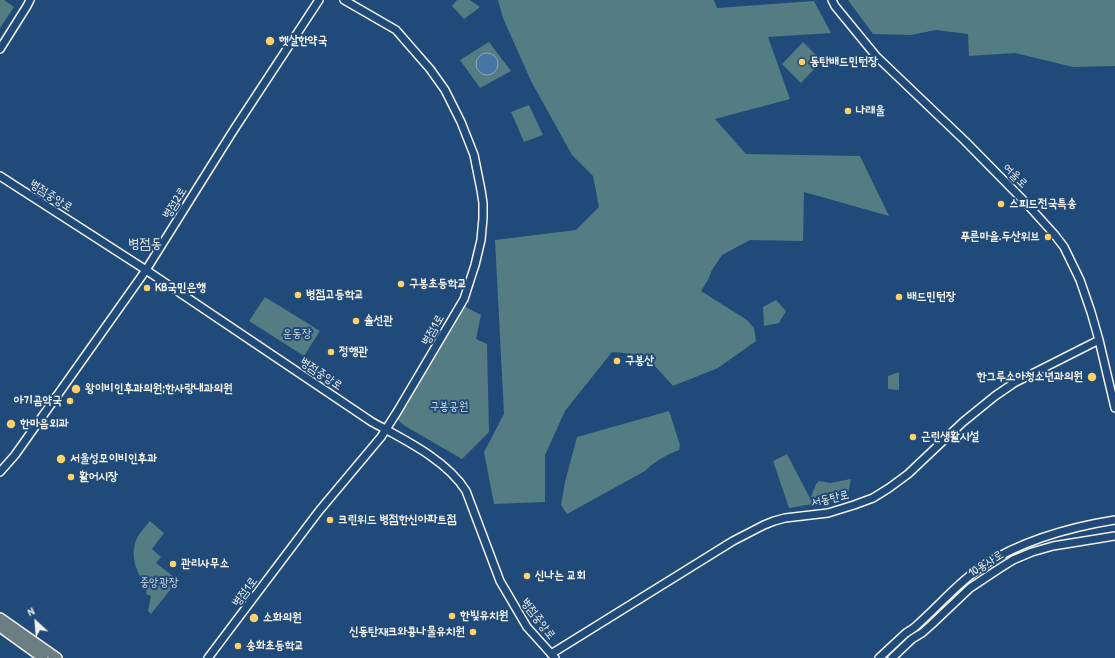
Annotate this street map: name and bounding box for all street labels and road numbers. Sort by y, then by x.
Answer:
street label: 여울로 [1000,161,1030,191]
street label: 병점중앙로 [27,177,75,215]
street label: 병점2로 [160,185,190,221]
street label: 병점1로 [418,312,448,348]
street label: 병점중앙로 [297,355,345,393]
street label: 서동탄로 [810,488,850,510]
street label: 10용사로 [966,548,1006,580]
street label: 병점1로 [229,574,261,610]
street label: 병점중앙로 [518,595,558,643]

